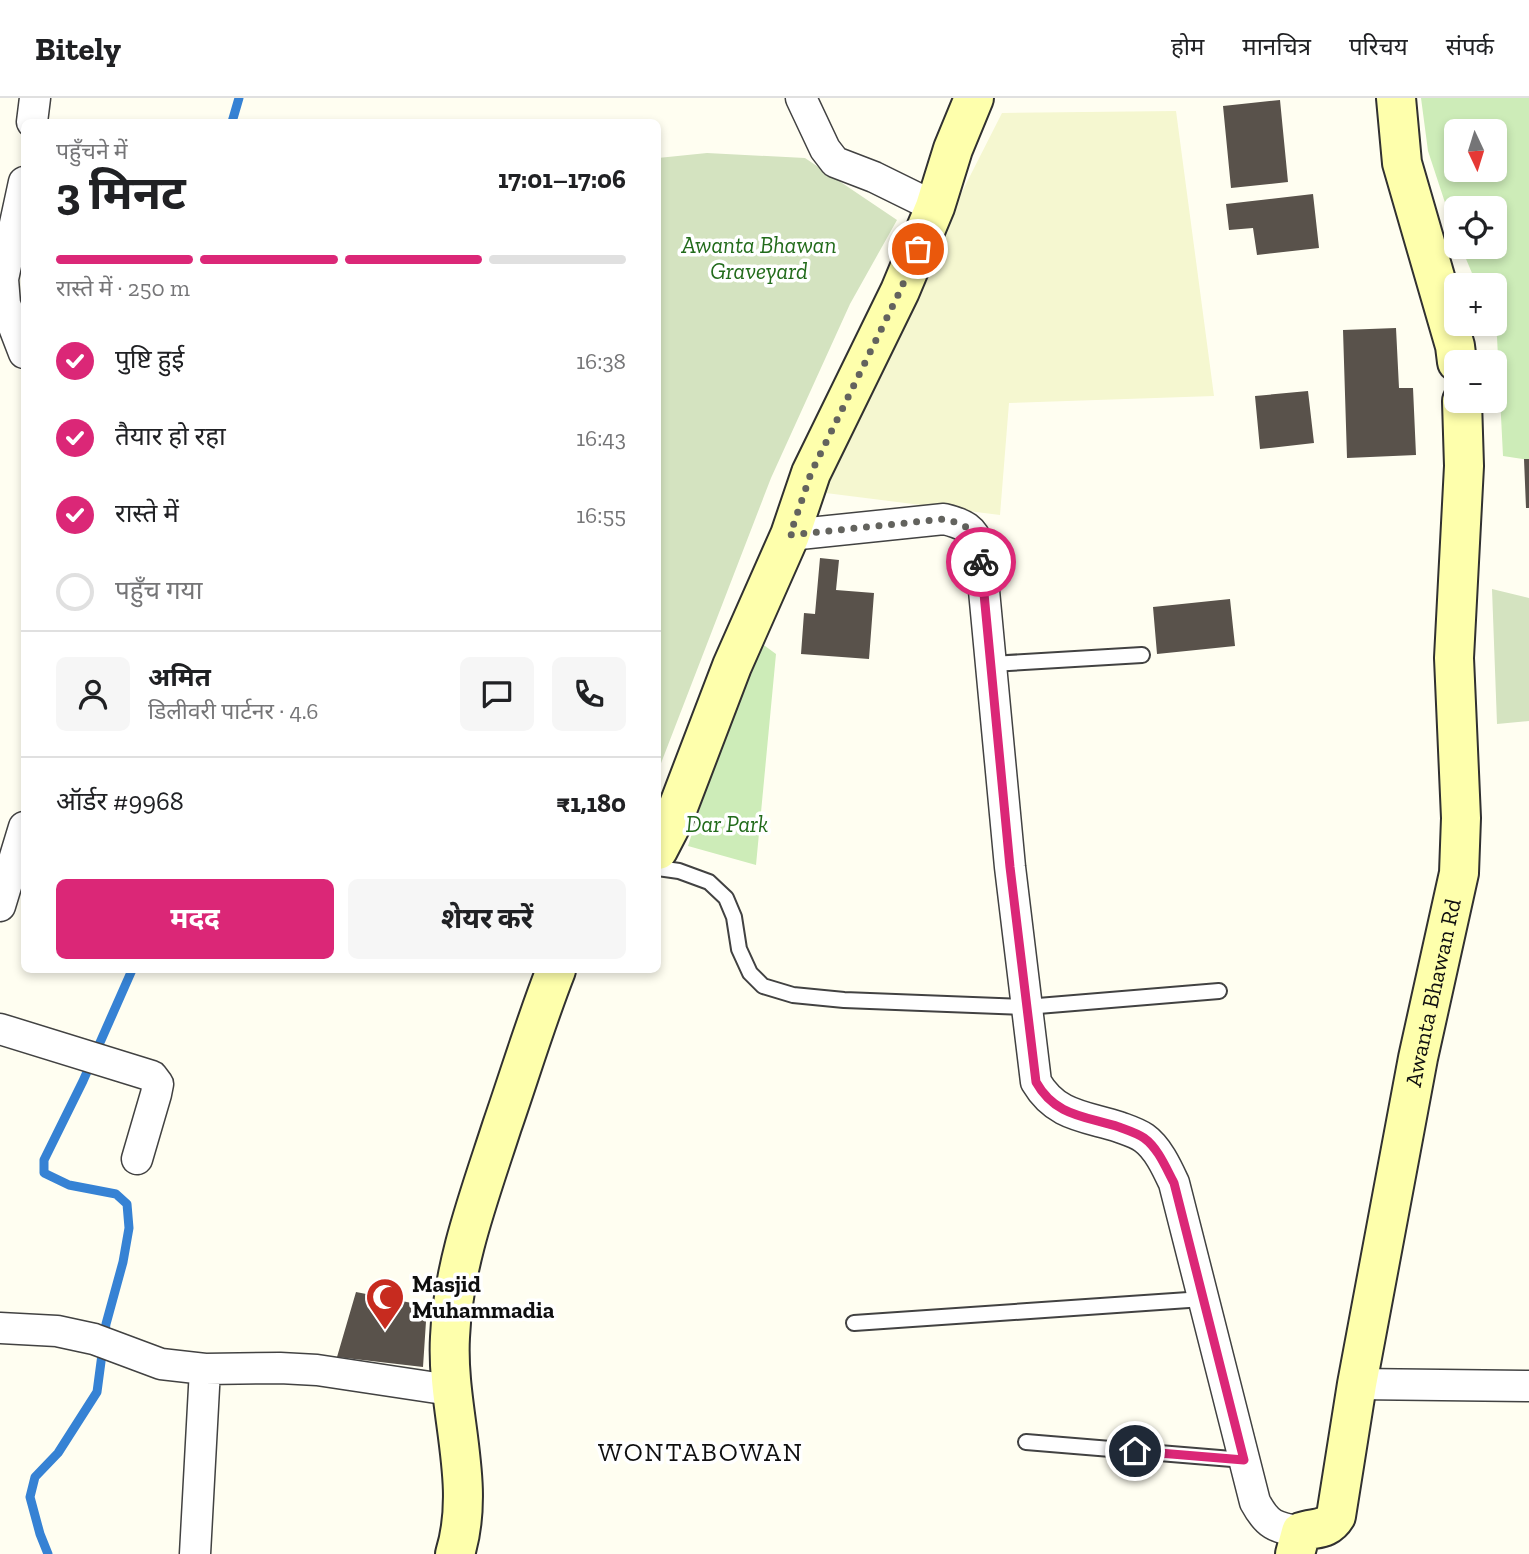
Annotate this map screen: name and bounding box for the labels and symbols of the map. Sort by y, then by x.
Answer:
north arrow [1444,119,1507,182]
pin [888,219,948,279]
park label: Awanta Bhawan Graveyard [681,231,837,285]
courier [946,527,1016,597]
park label: Dar Park [686,810,768,838]
street label: Awanta Bhawan Rd [1399,896,1467,1089]
place label: Masjid Muhammadia [412,1270,555,1324]
mosque icon: Masjid Muhammadia [364,1276,406,1331]
pin [1105,1421,1165,1481]
district label: WONTABOWAN [598,1436,804,1468]

